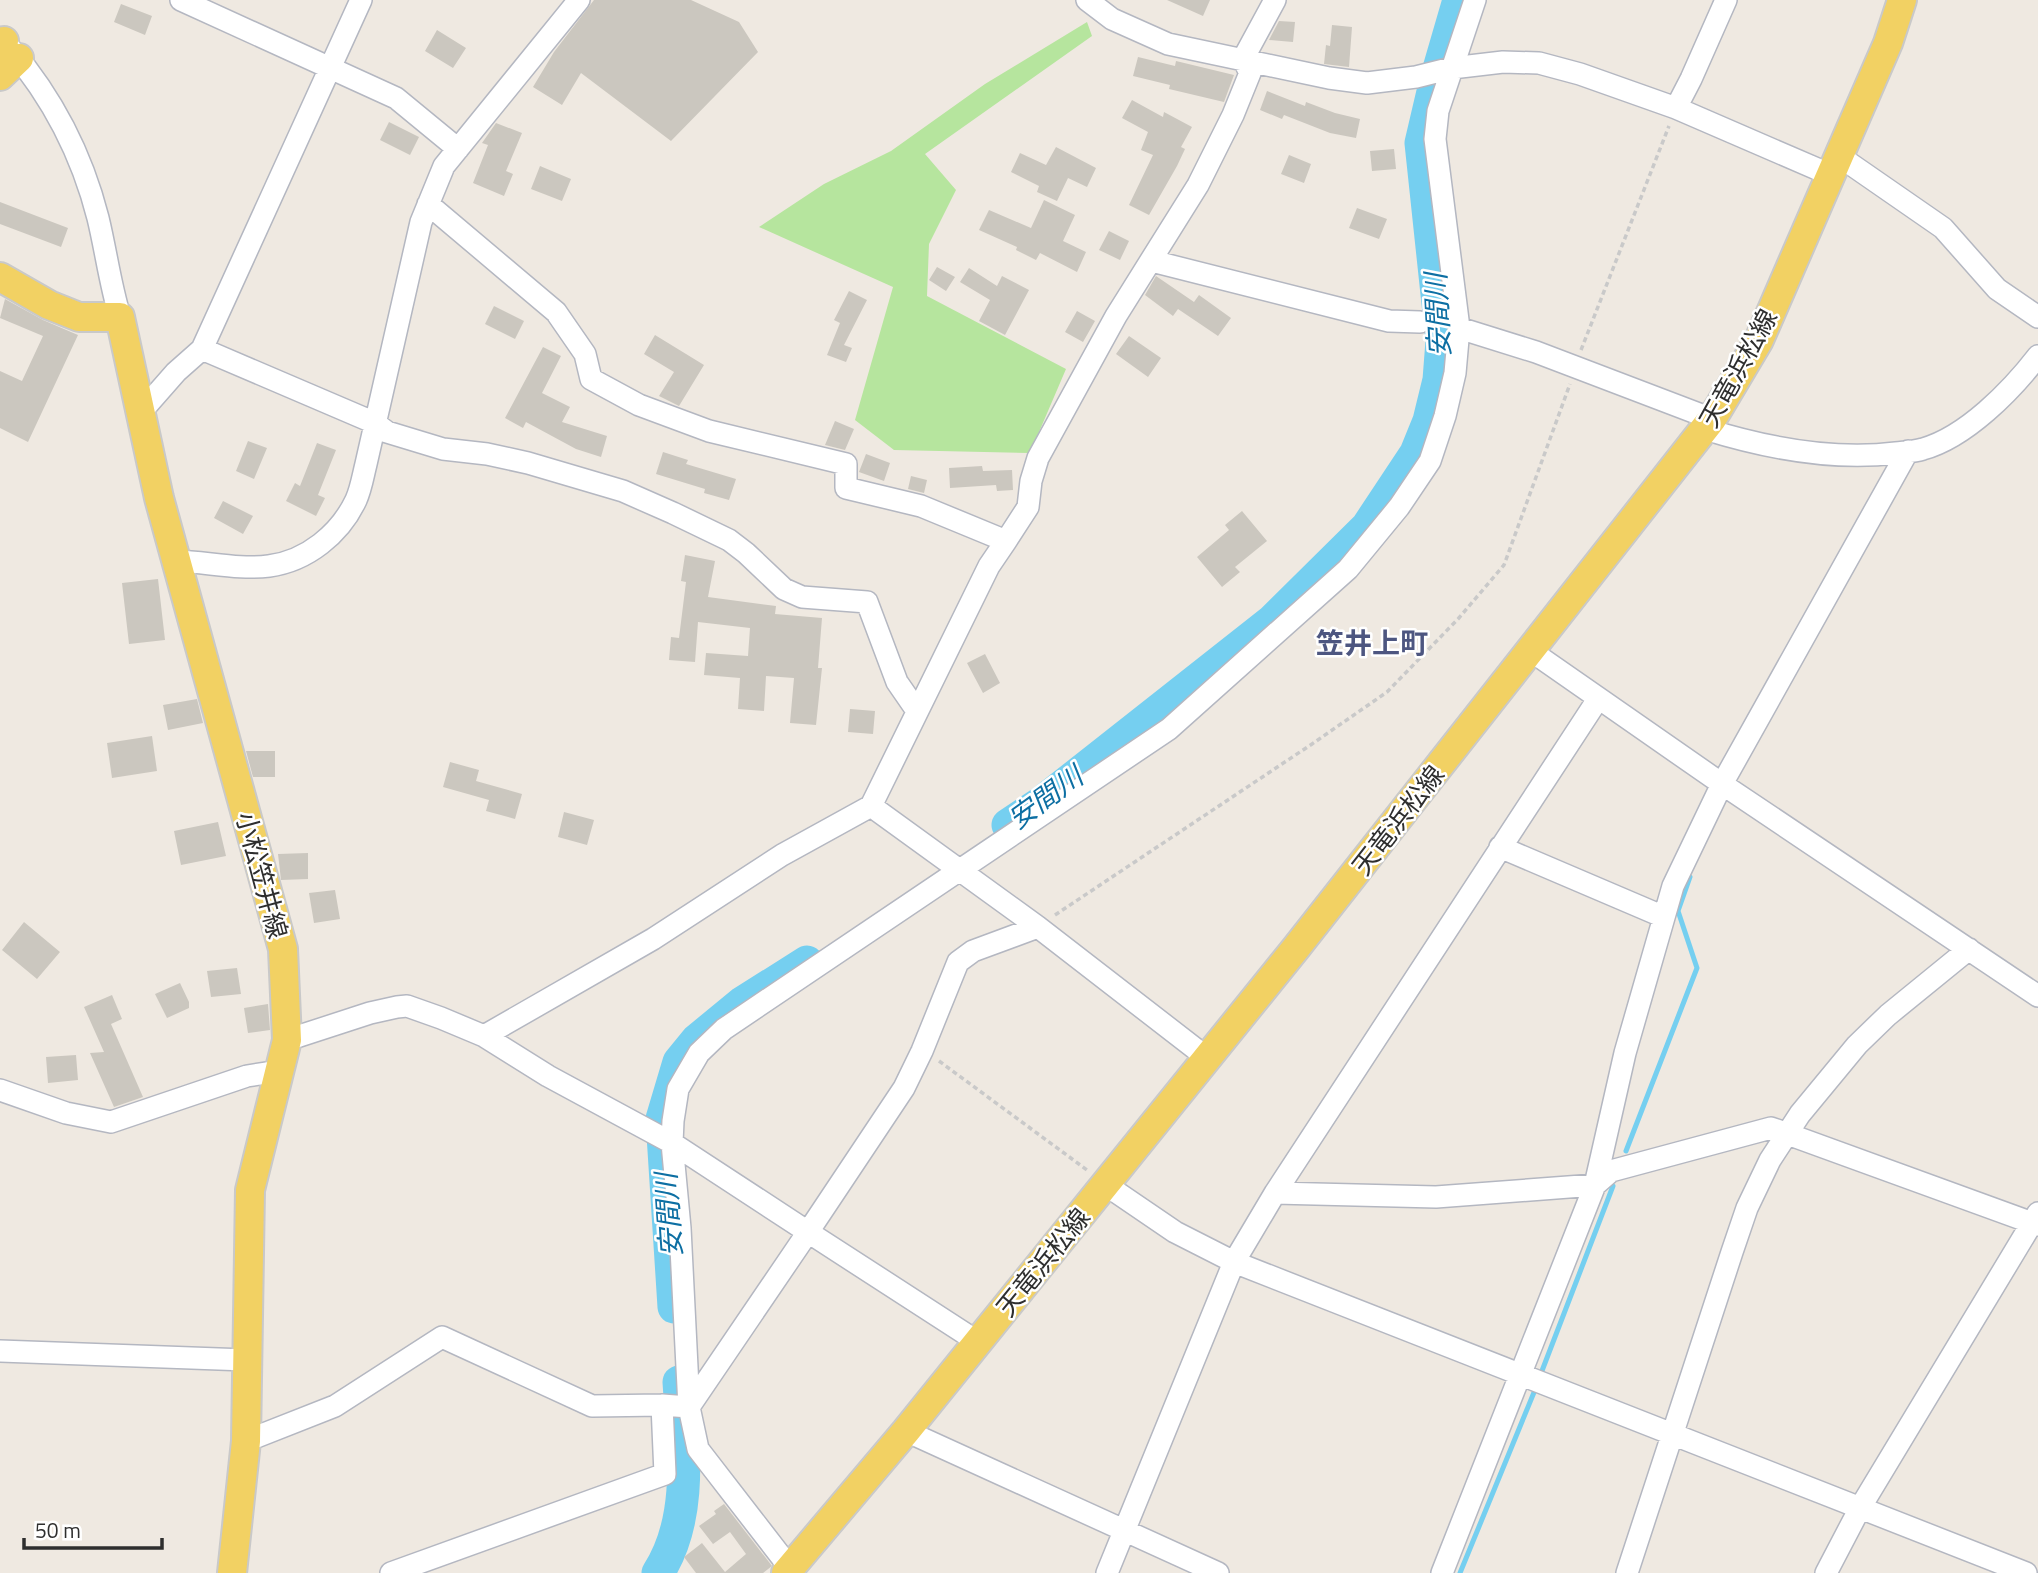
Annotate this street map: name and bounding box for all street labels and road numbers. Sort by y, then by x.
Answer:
street label: 天竜浜松線 [1689,302,1787,434]
street label: 天竜浜松線 [1343,757,1453,883]
street label: 小松笠井線 [226,807,298,943]
street label: 天竜浜松線 [987,1199,1099,1325]

